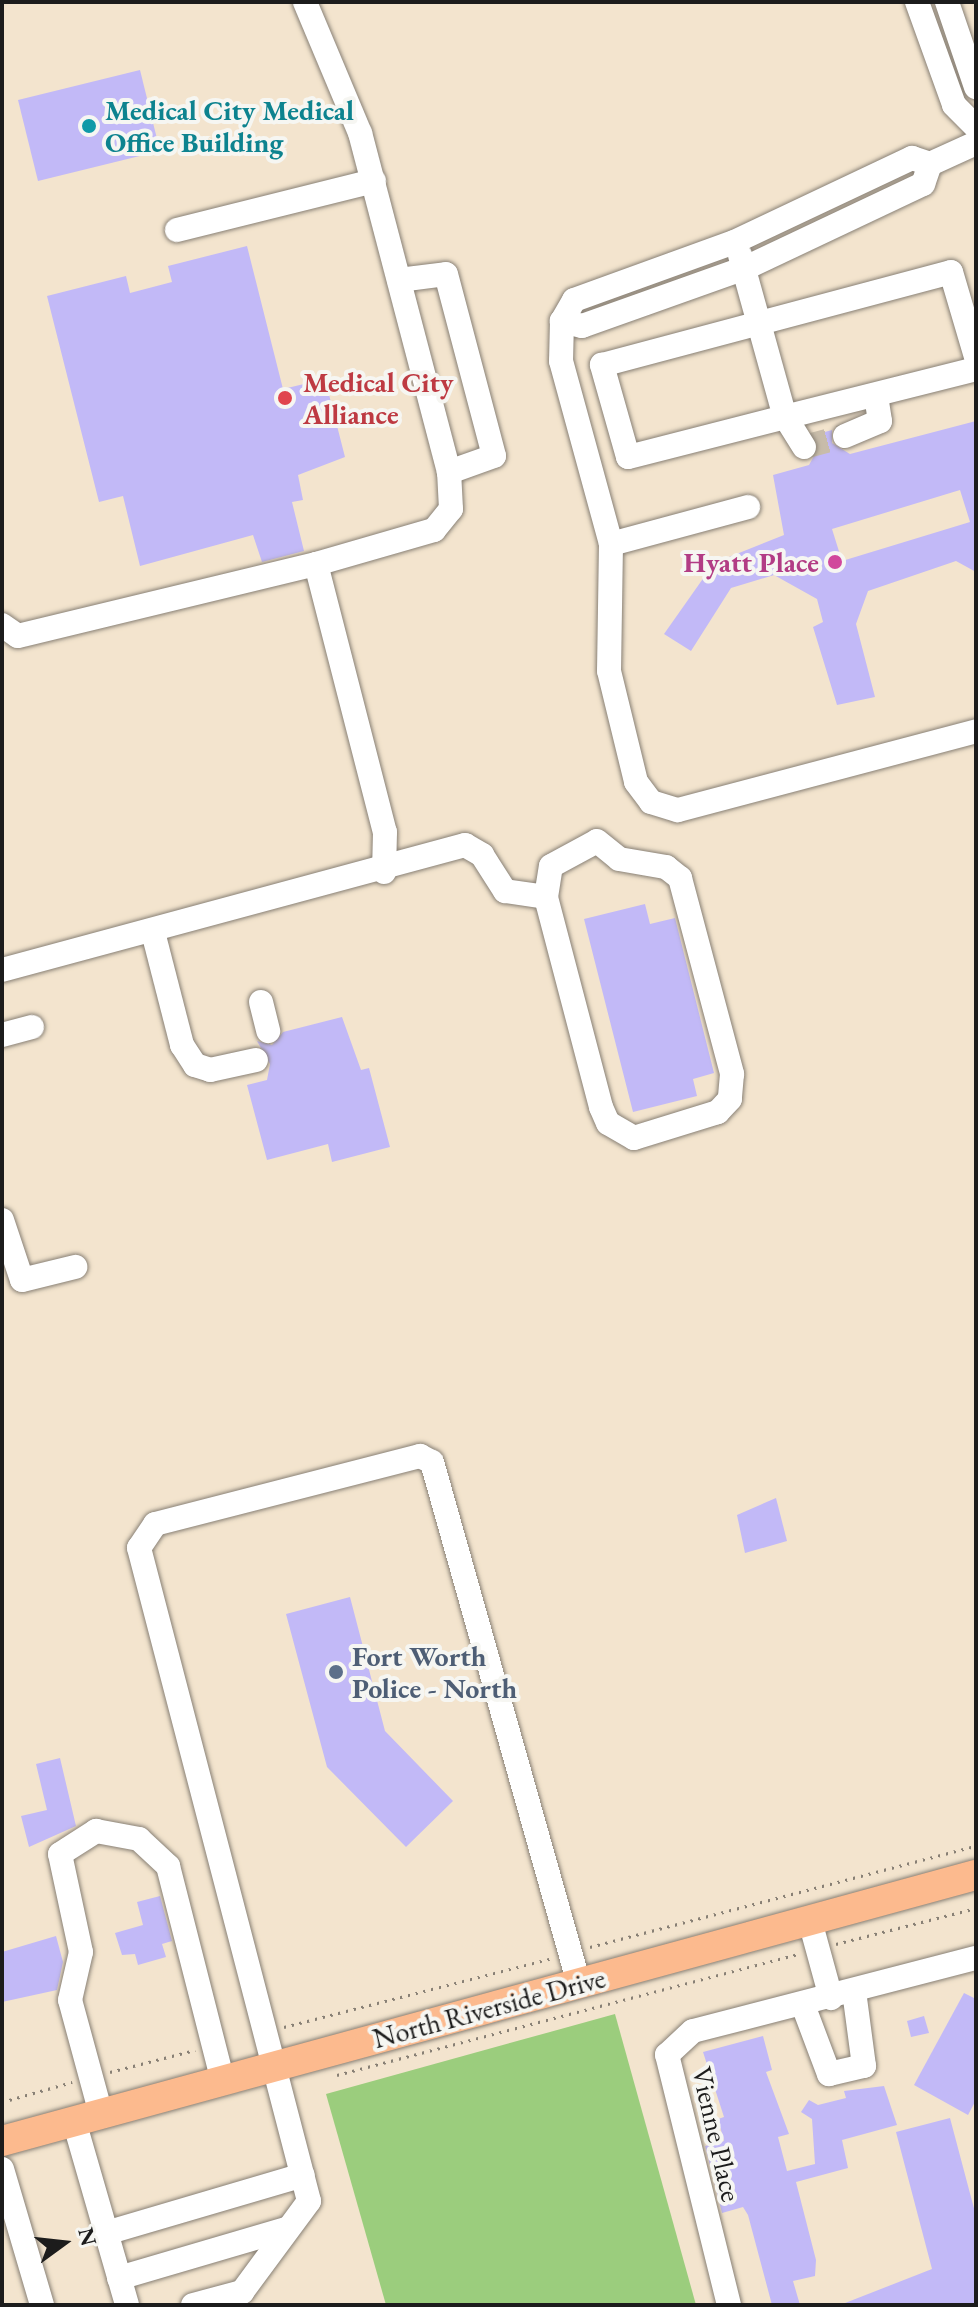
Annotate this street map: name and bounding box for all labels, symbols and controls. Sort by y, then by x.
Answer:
place label: Medical City Medical Office Building [105,93,354,159]
marker: Medical City Medical Office Building [80,117,98,135]
place label: Medical City Alliance [303,365,454,431]
marker: Medical City Alliance [274,387,296,409]
place label: Hyatt Place [684,545,819,579]
marker: Hyatt Place [826,553,844,571]
place label: Fort Worth Police - North [352,1639,517,1705]
marker: Fort Worth Police - North [327,1663,345,1681]
street label: North Riverside Drive [369,1961,609,2055]
street label: Vienne Place [685,2063,749,2205]
north arrow [24,2203,104,2283]
text: N [71,2224,104,2249]

